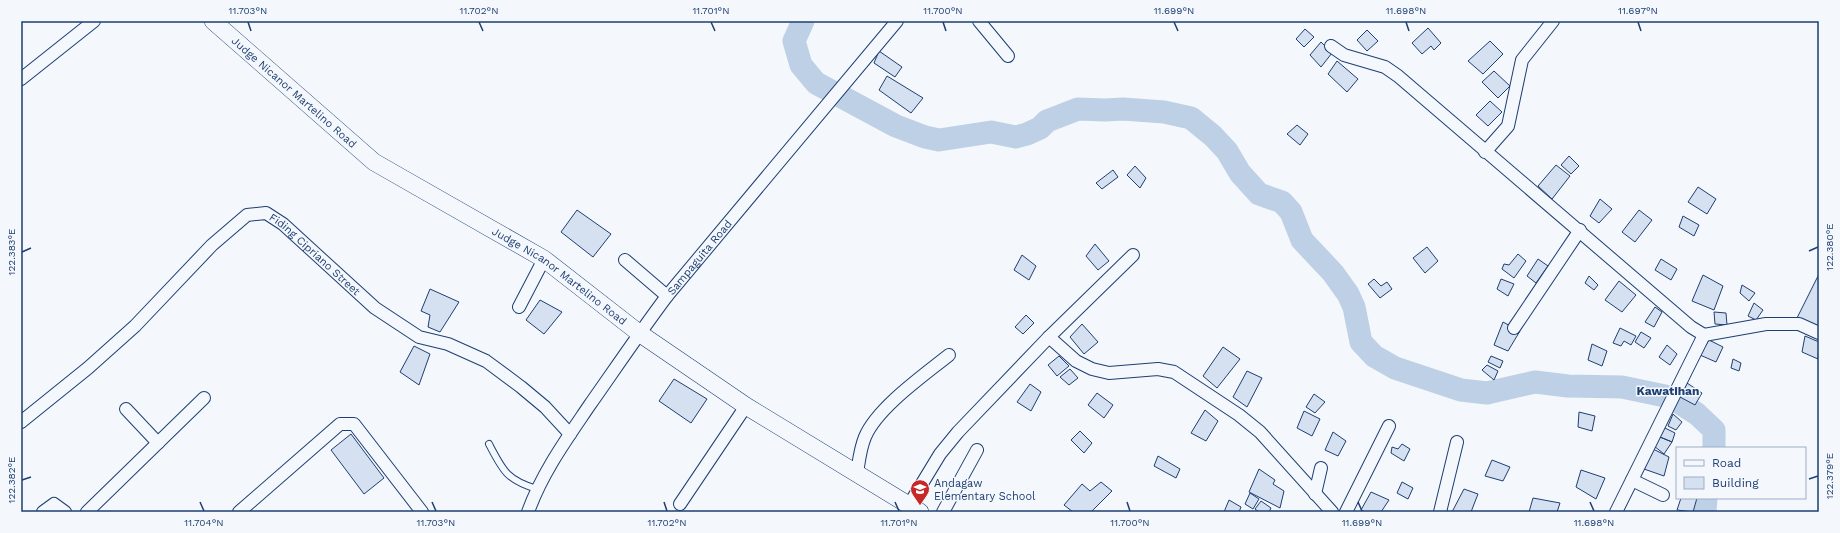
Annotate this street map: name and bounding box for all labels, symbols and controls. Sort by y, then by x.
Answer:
text: 11.703°N [229,5,267,16]
text: 11.702°N [460,5,499,16]
text: 11.701°N [692,5,730,16]
text: 11.700°N [923,5,963,16]
text: 11.699°N [1154,5,1194,16]
text: 11.698°N [1386,5,1426,16]
text: 11.697°N [1618,5,1658,16]
street label: Judge Nicanor Martelino Road [229,34,359,151]
street label: Fiding Cipriano Street [267,211,363,298]
street label: Sampaguita Road [665,217,735,298]
text: 122.380°E [1824,223,1835,271]
street label: Judge Nicanor Martelino Road [490,225,629,328]
text: 122.383°E [6,229,17,275]
district label: Kawatihan [1637,384,1699,398]
legend [1676,447,1806,499]
text: 122.379°E [1824,453,1835,499]
text: 122.382°E [6,456,17,504]
text: Road [1712,456,1741,470]
text: Building [1712,476,1759,490]
place label: Andagaw Elementary School [934,477,1036,503]
school or university icon: Andagaw Elementary School [909,478,931,506]
text: 11.704°N [184,517,224,528]
text: 11.703°N [417,517,455,528]
text: 11.702°N [648,517,687,528]
text: 11.701°N [880,517,918,528]
text: 11.700°N [1110,517,1150,528]
text: 11.699°N [1342,517,1382,528]
text: 11.698°N [1574,517,1614,528]

